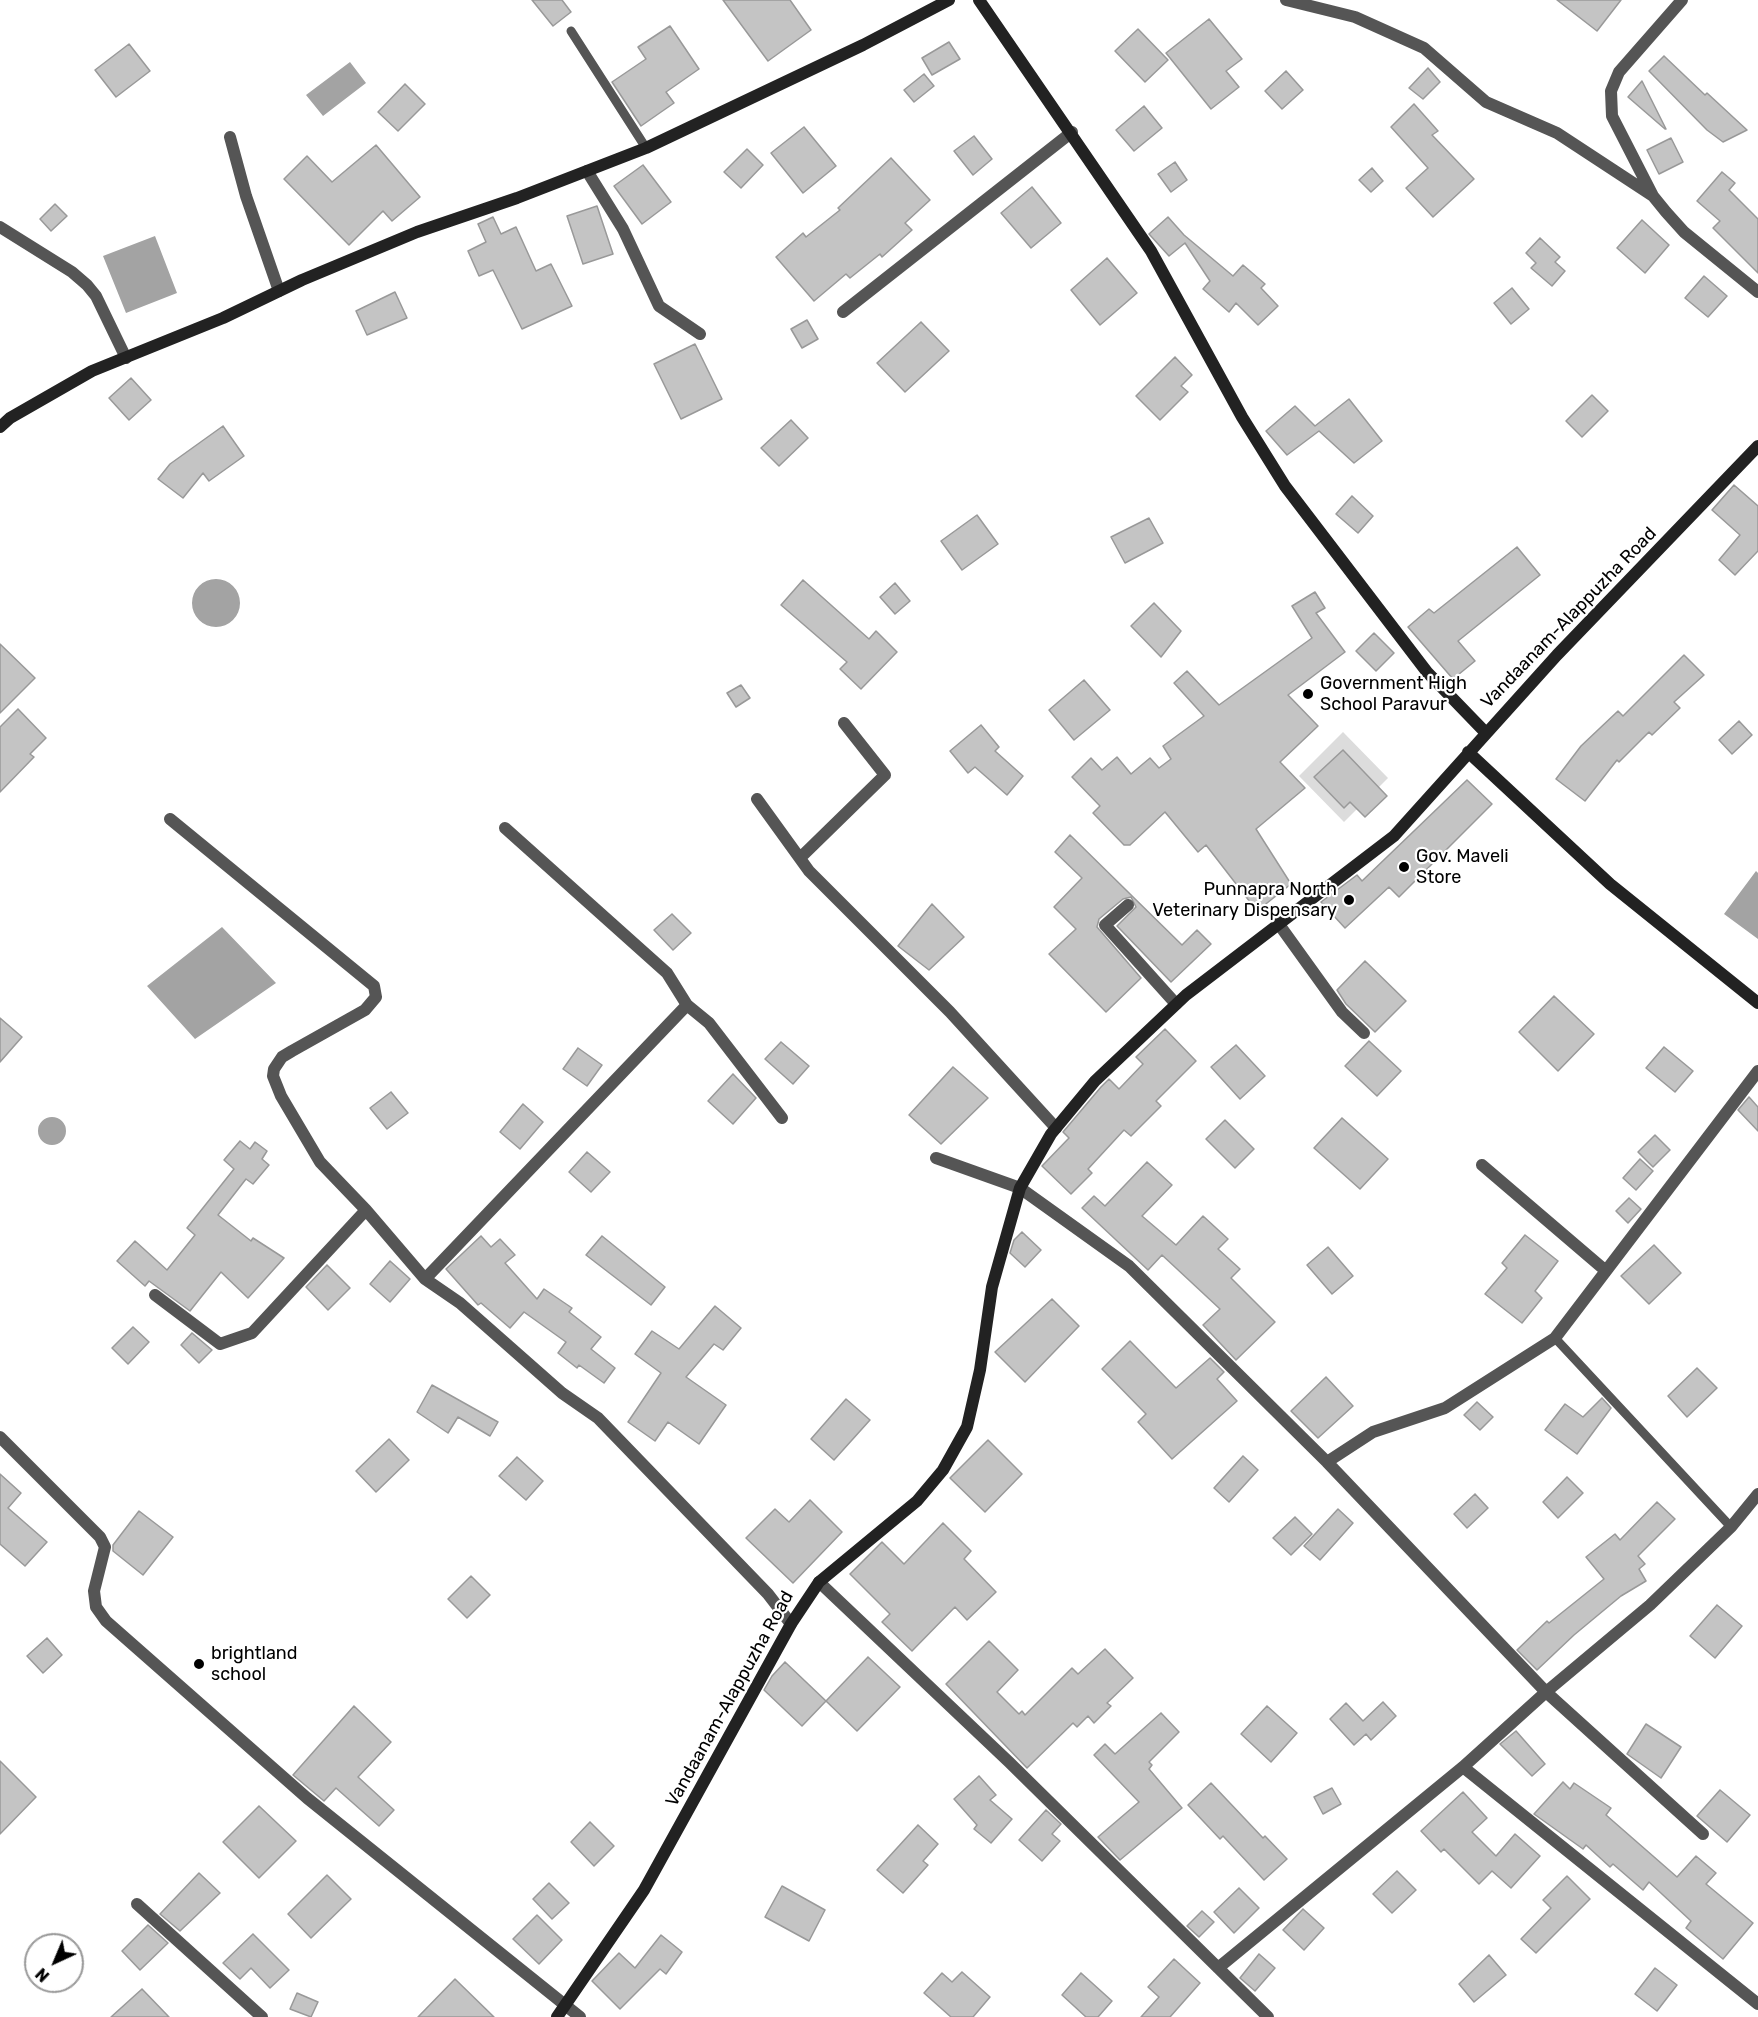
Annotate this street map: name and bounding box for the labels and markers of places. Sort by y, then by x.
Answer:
place label: Government High School Paravur [1320,673,1467,716]
marker: Government High School Paravur [1301,687,1315,701]
place label: Gov. Maveli Store [1416,846,1509,888]
marker: Gov. Maveli Store [1397,860,1411,874]
place label: Punnapra North Veterinary Dispensary [1152,879,1337,922]
marker: Punnapra North Veterinary Dispensary [1342,893,1356,907]
place label: brightland school [211,1643,297,1686]
marker: brightland school [192,1657,206,1671]

